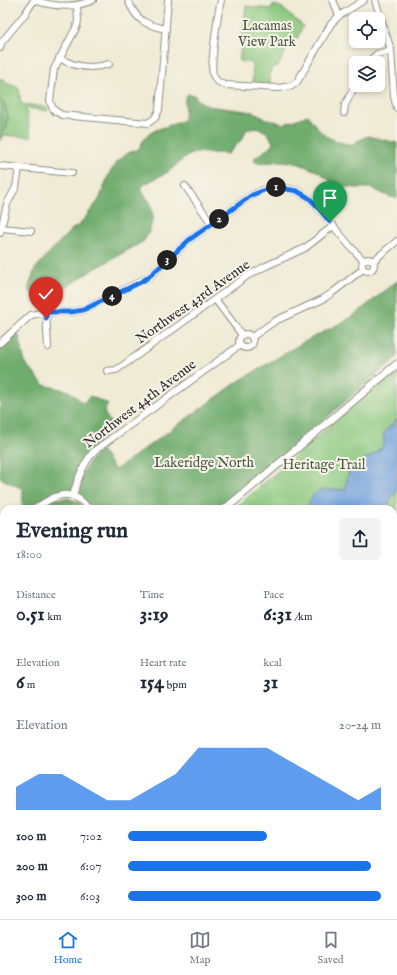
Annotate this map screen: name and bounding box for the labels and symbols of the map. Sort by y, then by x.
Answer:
park label: Lacamas View Park [237,17,297,51]
pin: 1 [266,177,286,197]
pin [313,181,347,222]
pin: 2 [209,209,229,229]
pin: 3 [157,250,177,270]
street label: Northwest 43rd Avenue [133,256,253,348]
pin [29,277,63,318]
pin: 4 [102,286,122,306]
street label: Northwest 44th Avenue [80,355,200,452]
park label: Lakeridge North [154,454,254,472]
park label: Heritage Trail [283,456,366,474]

